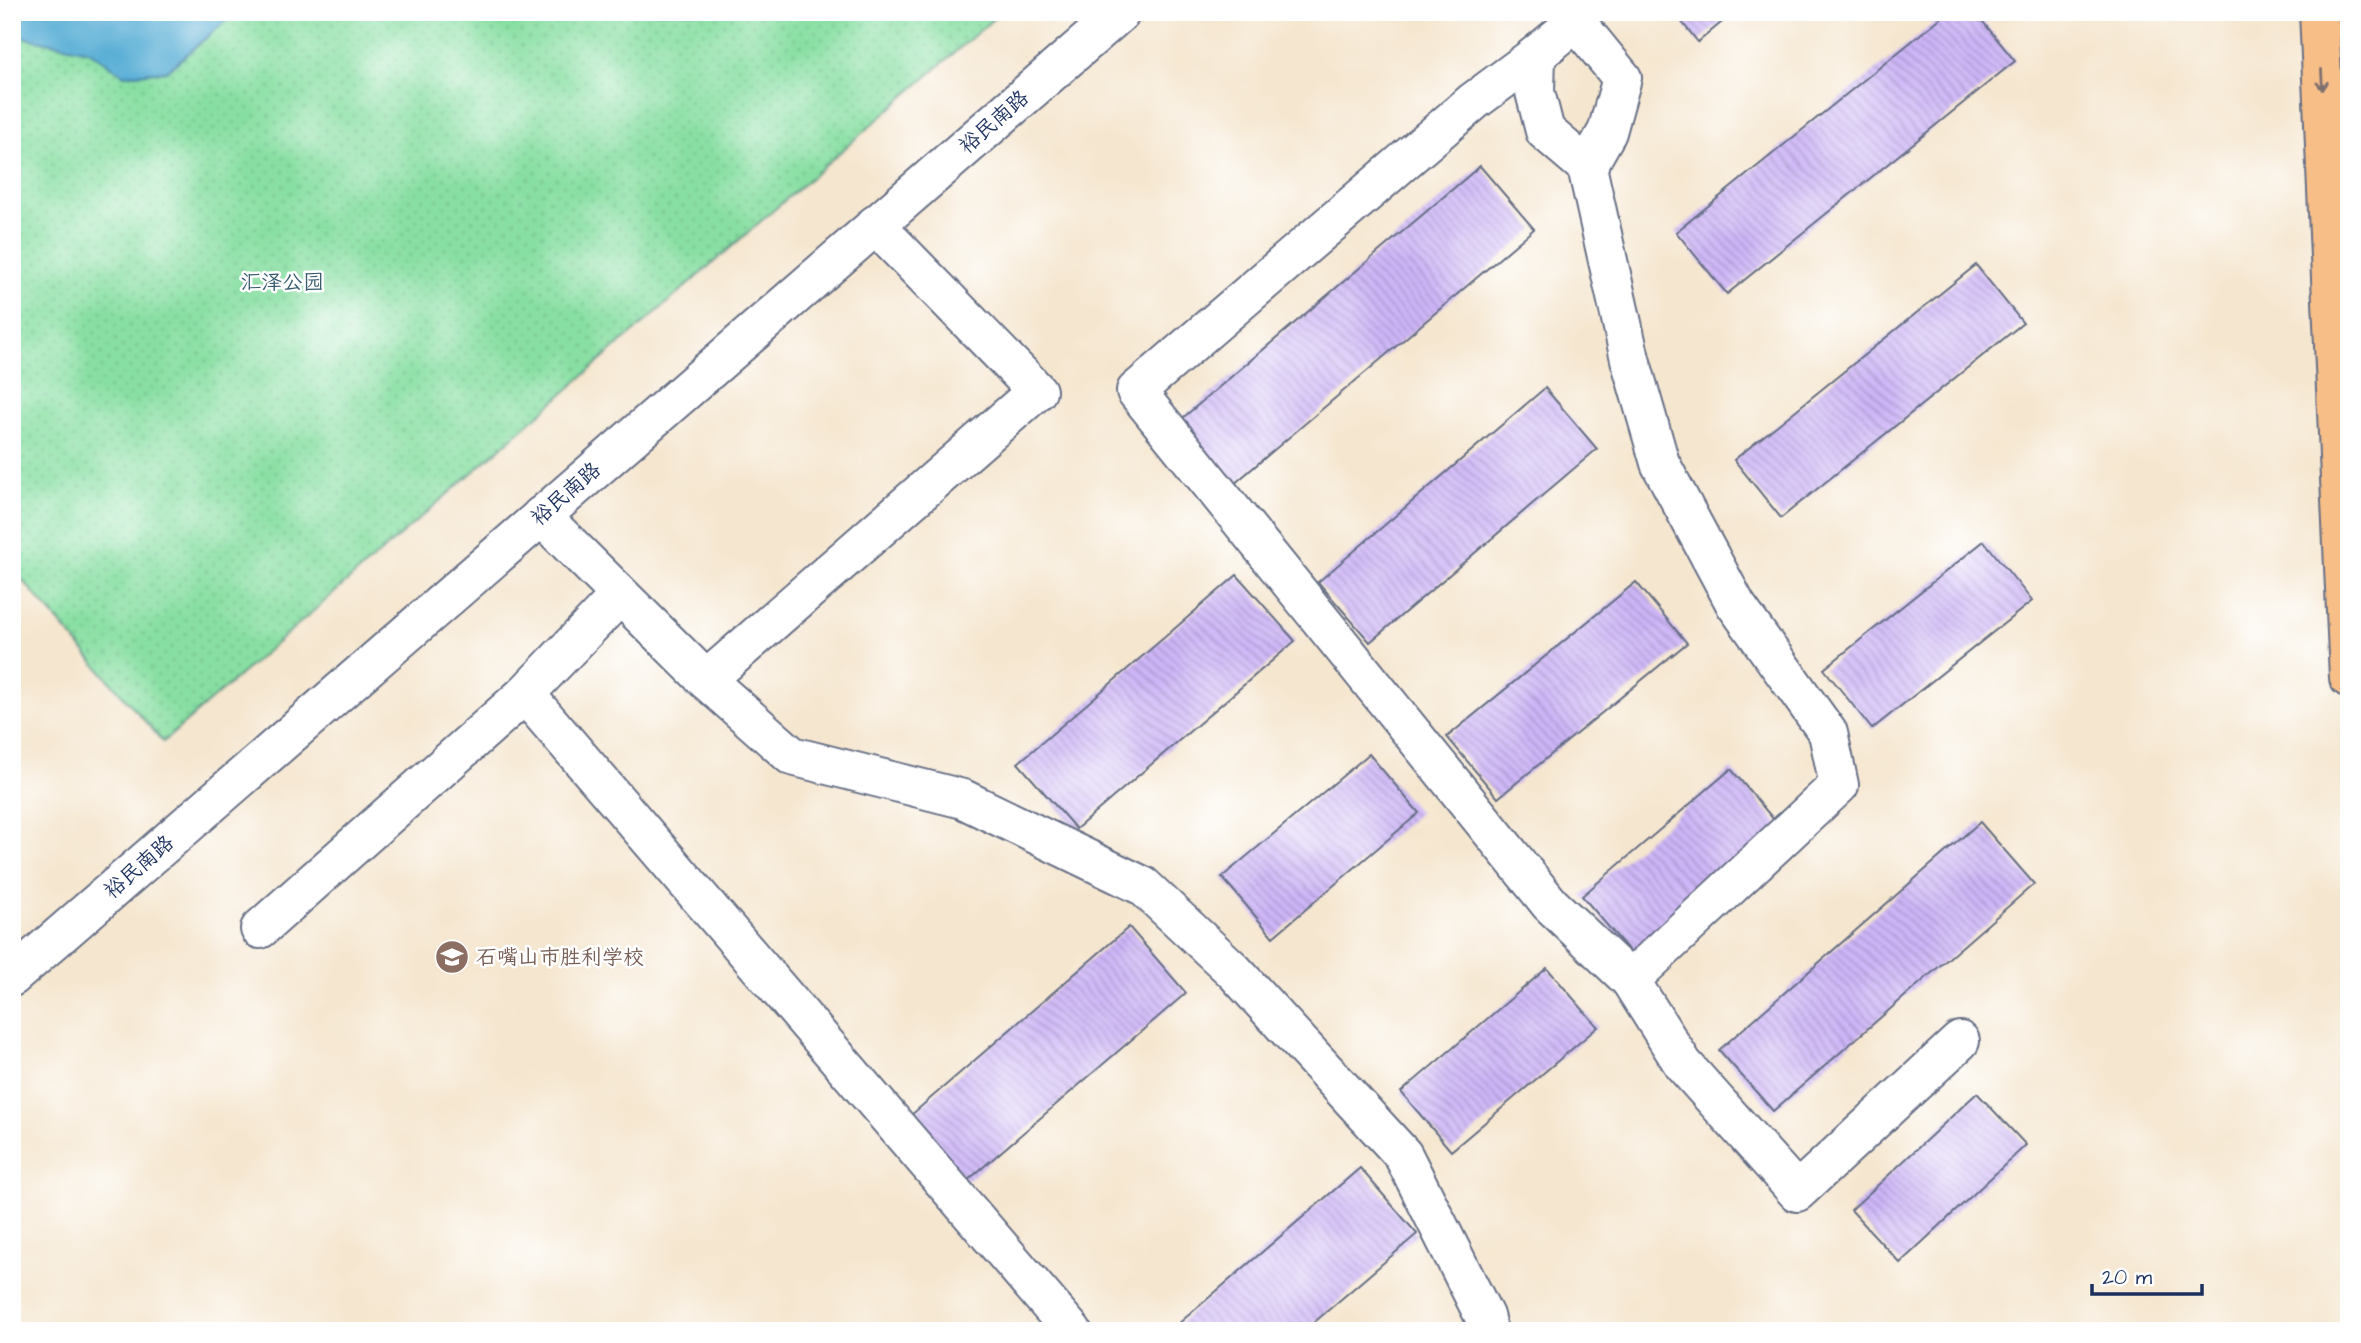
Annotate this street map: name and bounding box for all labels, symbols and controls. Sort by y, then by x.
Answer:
one-way arrow [2316,69,2329,92]
street label: 裕民南路 [953,84,1035,160]
park label: 汇泽公园 [240,268,324,297]
street label: 裕民南路 [525,456,607,532]
street label: 裕民南路 [98,829,180,905]
school or university icon: 石嘴山市胜利学校 [433,938,471,976]
place label: 石嘴山市胜利学校 [476,943,644,972]
scale bar [2092,1252,2202,1296]
text: 20 m [2102,1263,2153,1292]

